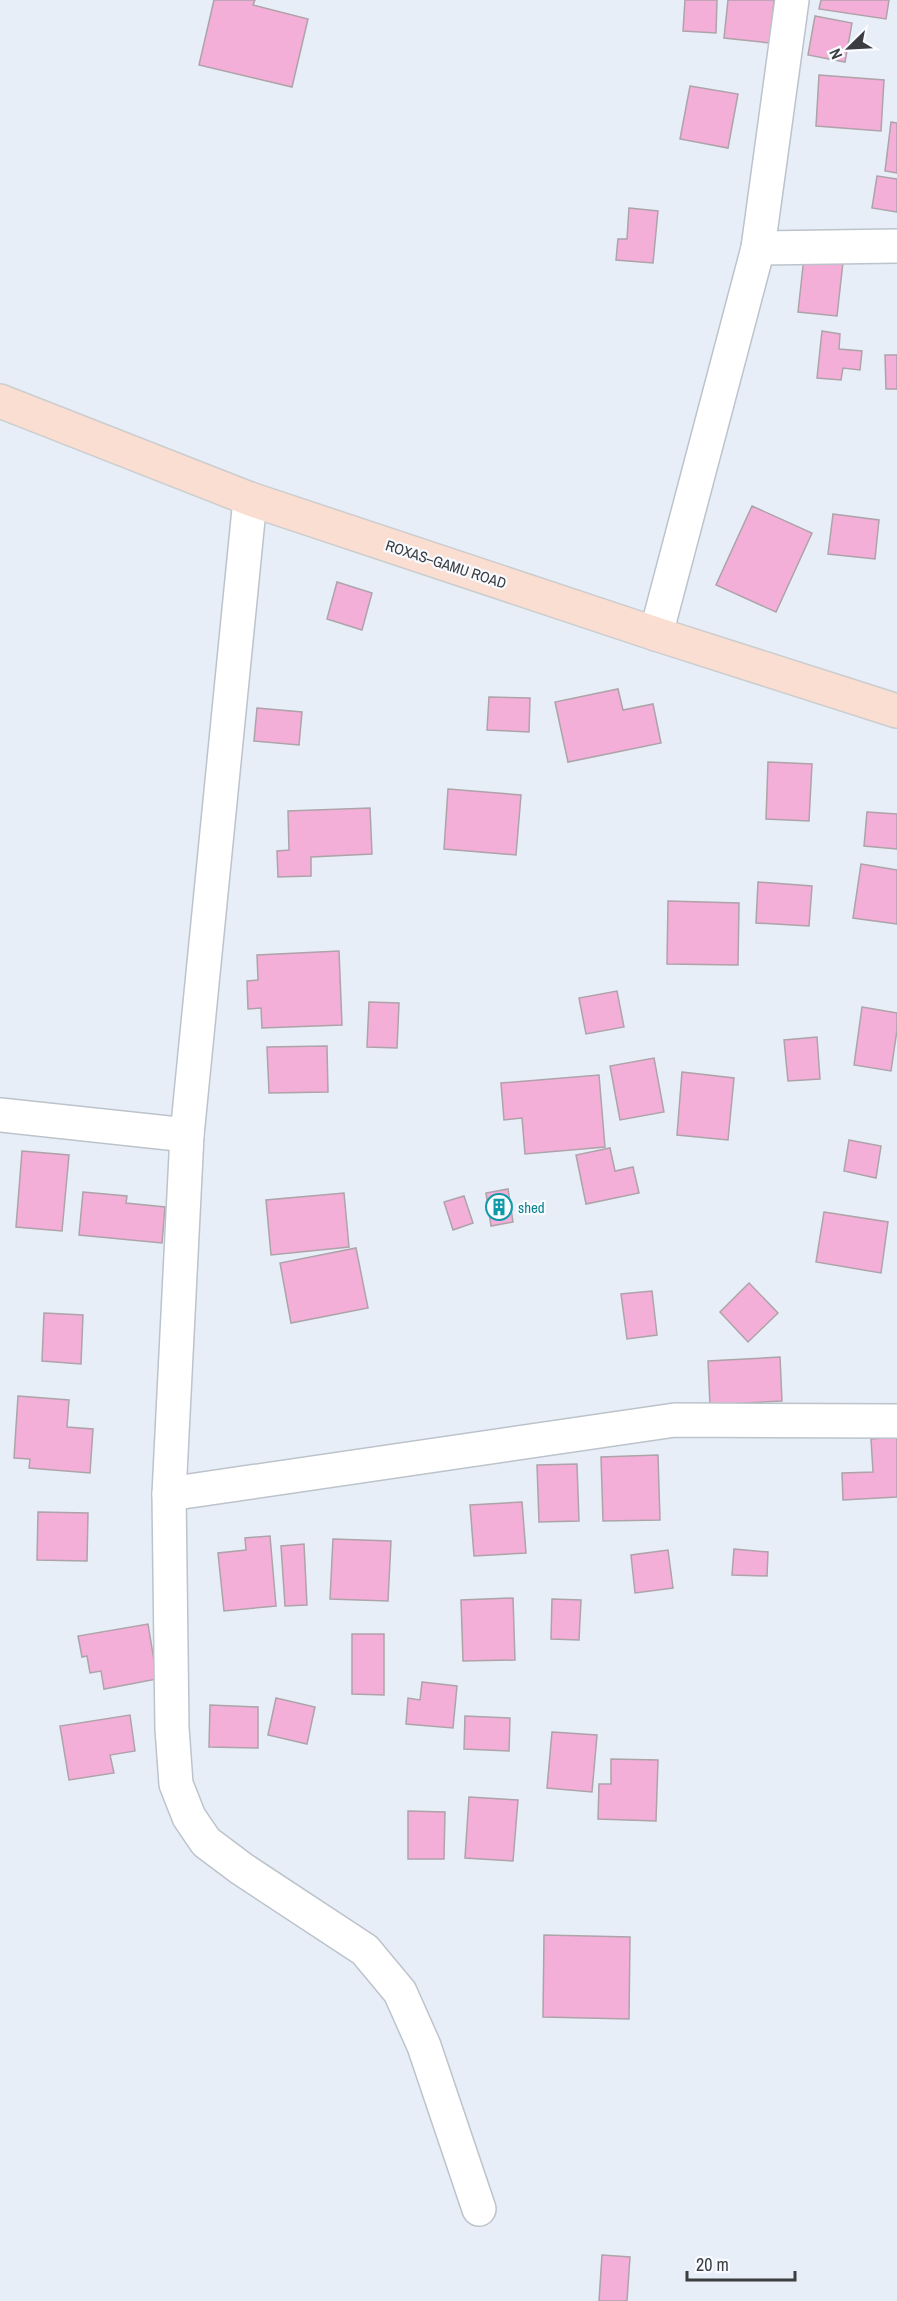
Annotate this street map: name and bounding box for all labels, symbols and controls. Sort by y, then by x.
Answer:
north arrow [819,18,879,78]
text: N [823,45,847,63]
street label: ROXAS–GAMU ROAD [383,535,509,593]
building icon: shed [484,1192,514,1222]
place label: shed [518,1197,545,1218]
scale bar [687,2244,795,2282]
text: 20 m [696,2252,729,2277]

